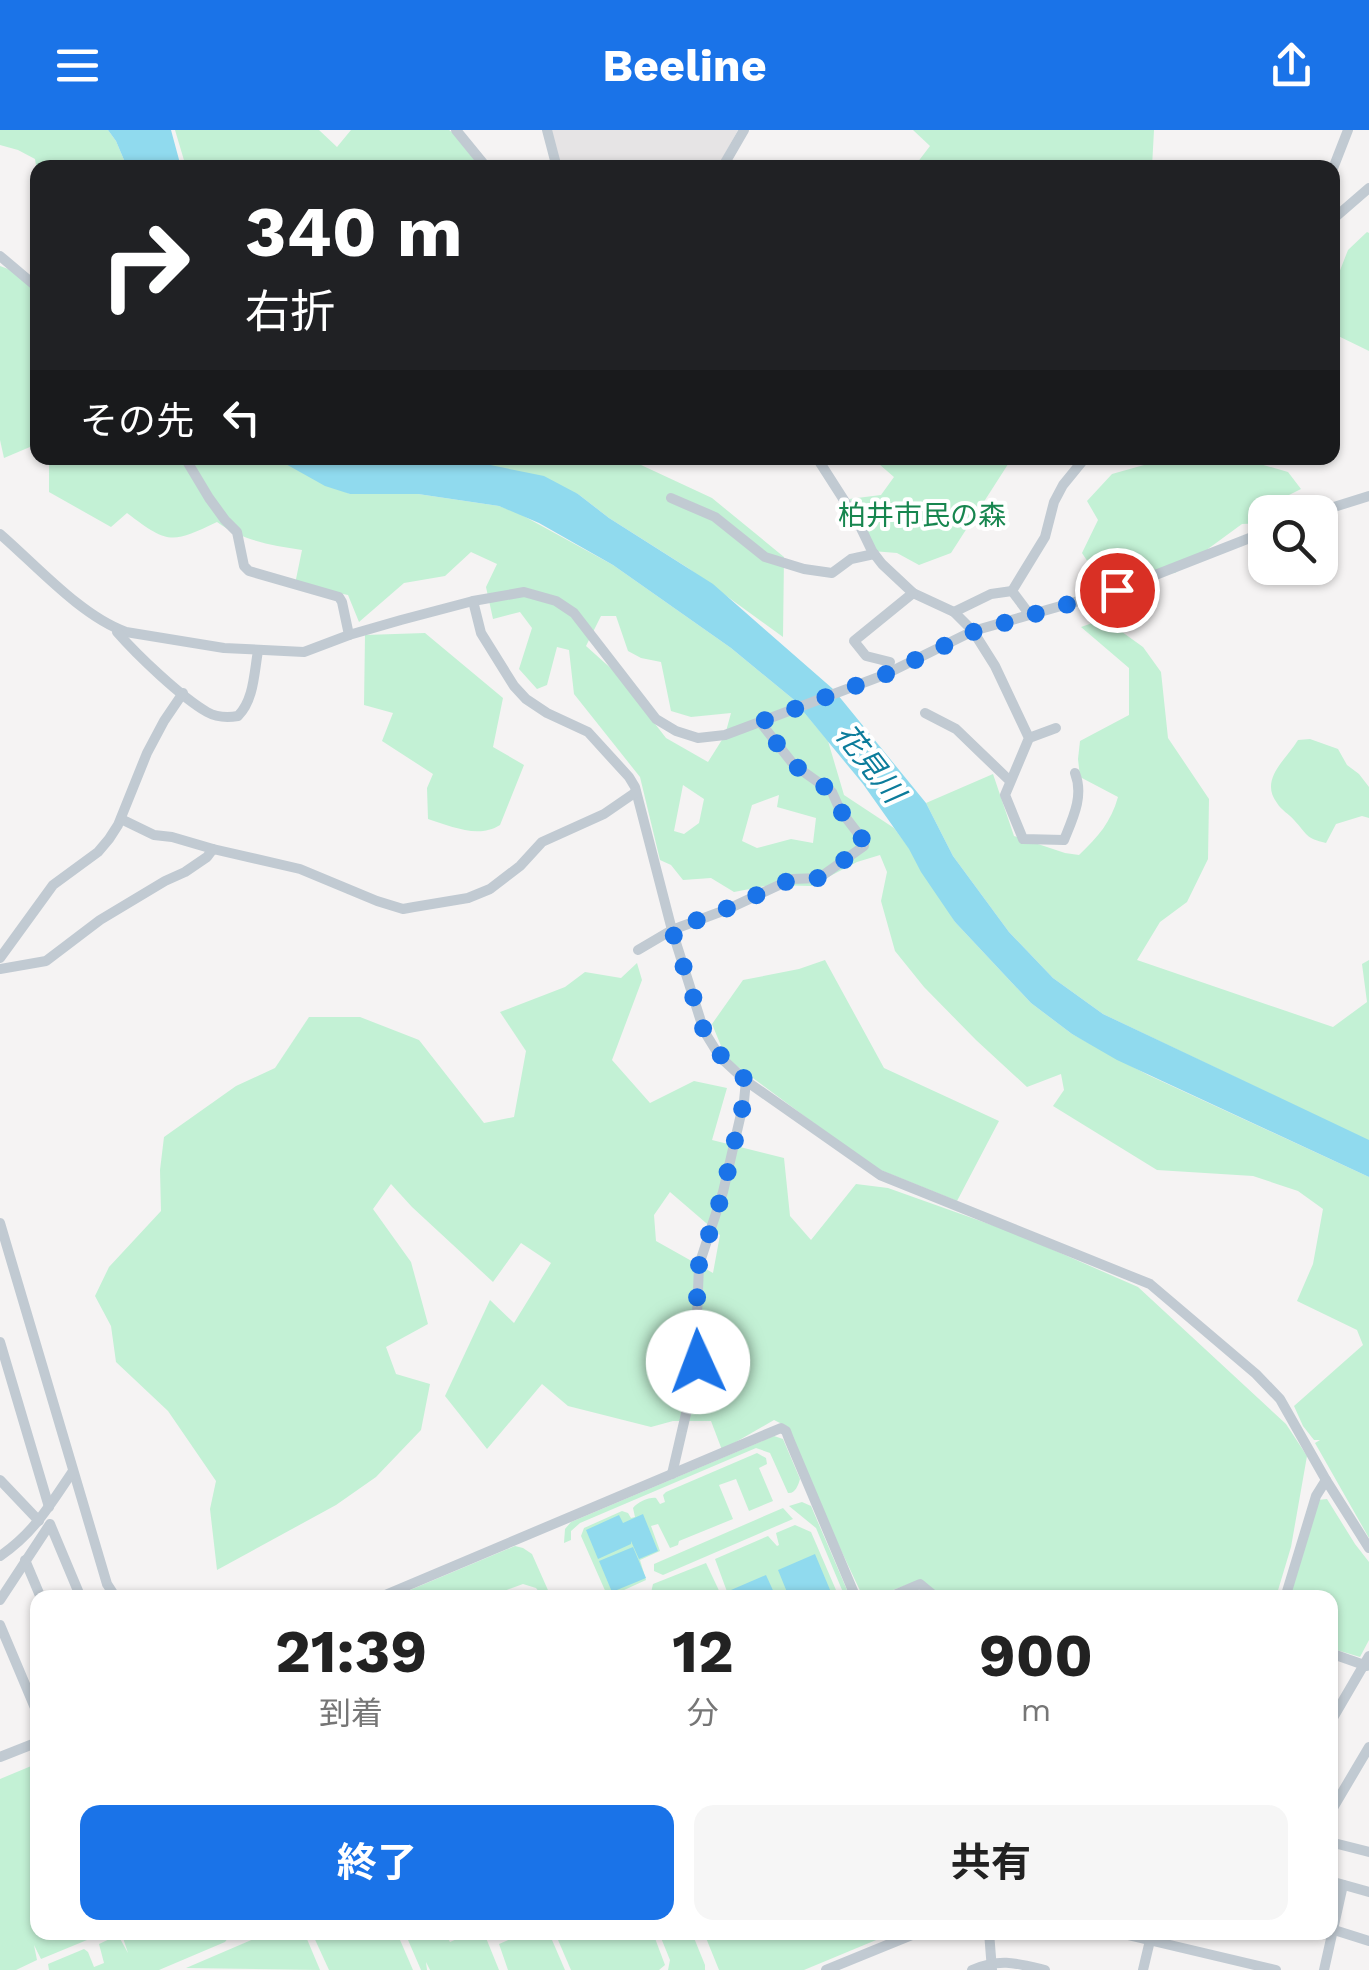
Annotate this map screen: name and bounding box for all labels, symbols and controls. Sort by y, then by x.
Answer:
icon: menu [50,38,105,93]
icon: share [1264,38,1319,93]
text: Beeline [602,39,767,92]
text: 340 m [245,191,463,273]
icon: right [80,200,210,330]
text: 右折 [245,285,335,338]
icon: left [214,390,269,445]
text: その先 [80,399,194,443]
map controls [1248,495,1338,585]
button: search [1248,495,1338,585]
park label: 柏井市民の森 [838,499,1006,532]
pin [1075,548,1160,633]
icon: arrive [1090,563,1145,618]
water label: 花見川 [829,717,913,812]
position arrow [646,1310,750,1414]
text: 21:39 [275,1616,427,1687]
text: 12 [672,1616,734,1687]
text: 900 [979,1620,1093,1691]
text: m [1021,1691,1051,1729]
text: 到着 [319,1694,383,1732]
text: 分 [687,1694,719,1732]
button: 終了 [80,1805,674,1920]
button: 共有 [694,1805,1288,1920]

